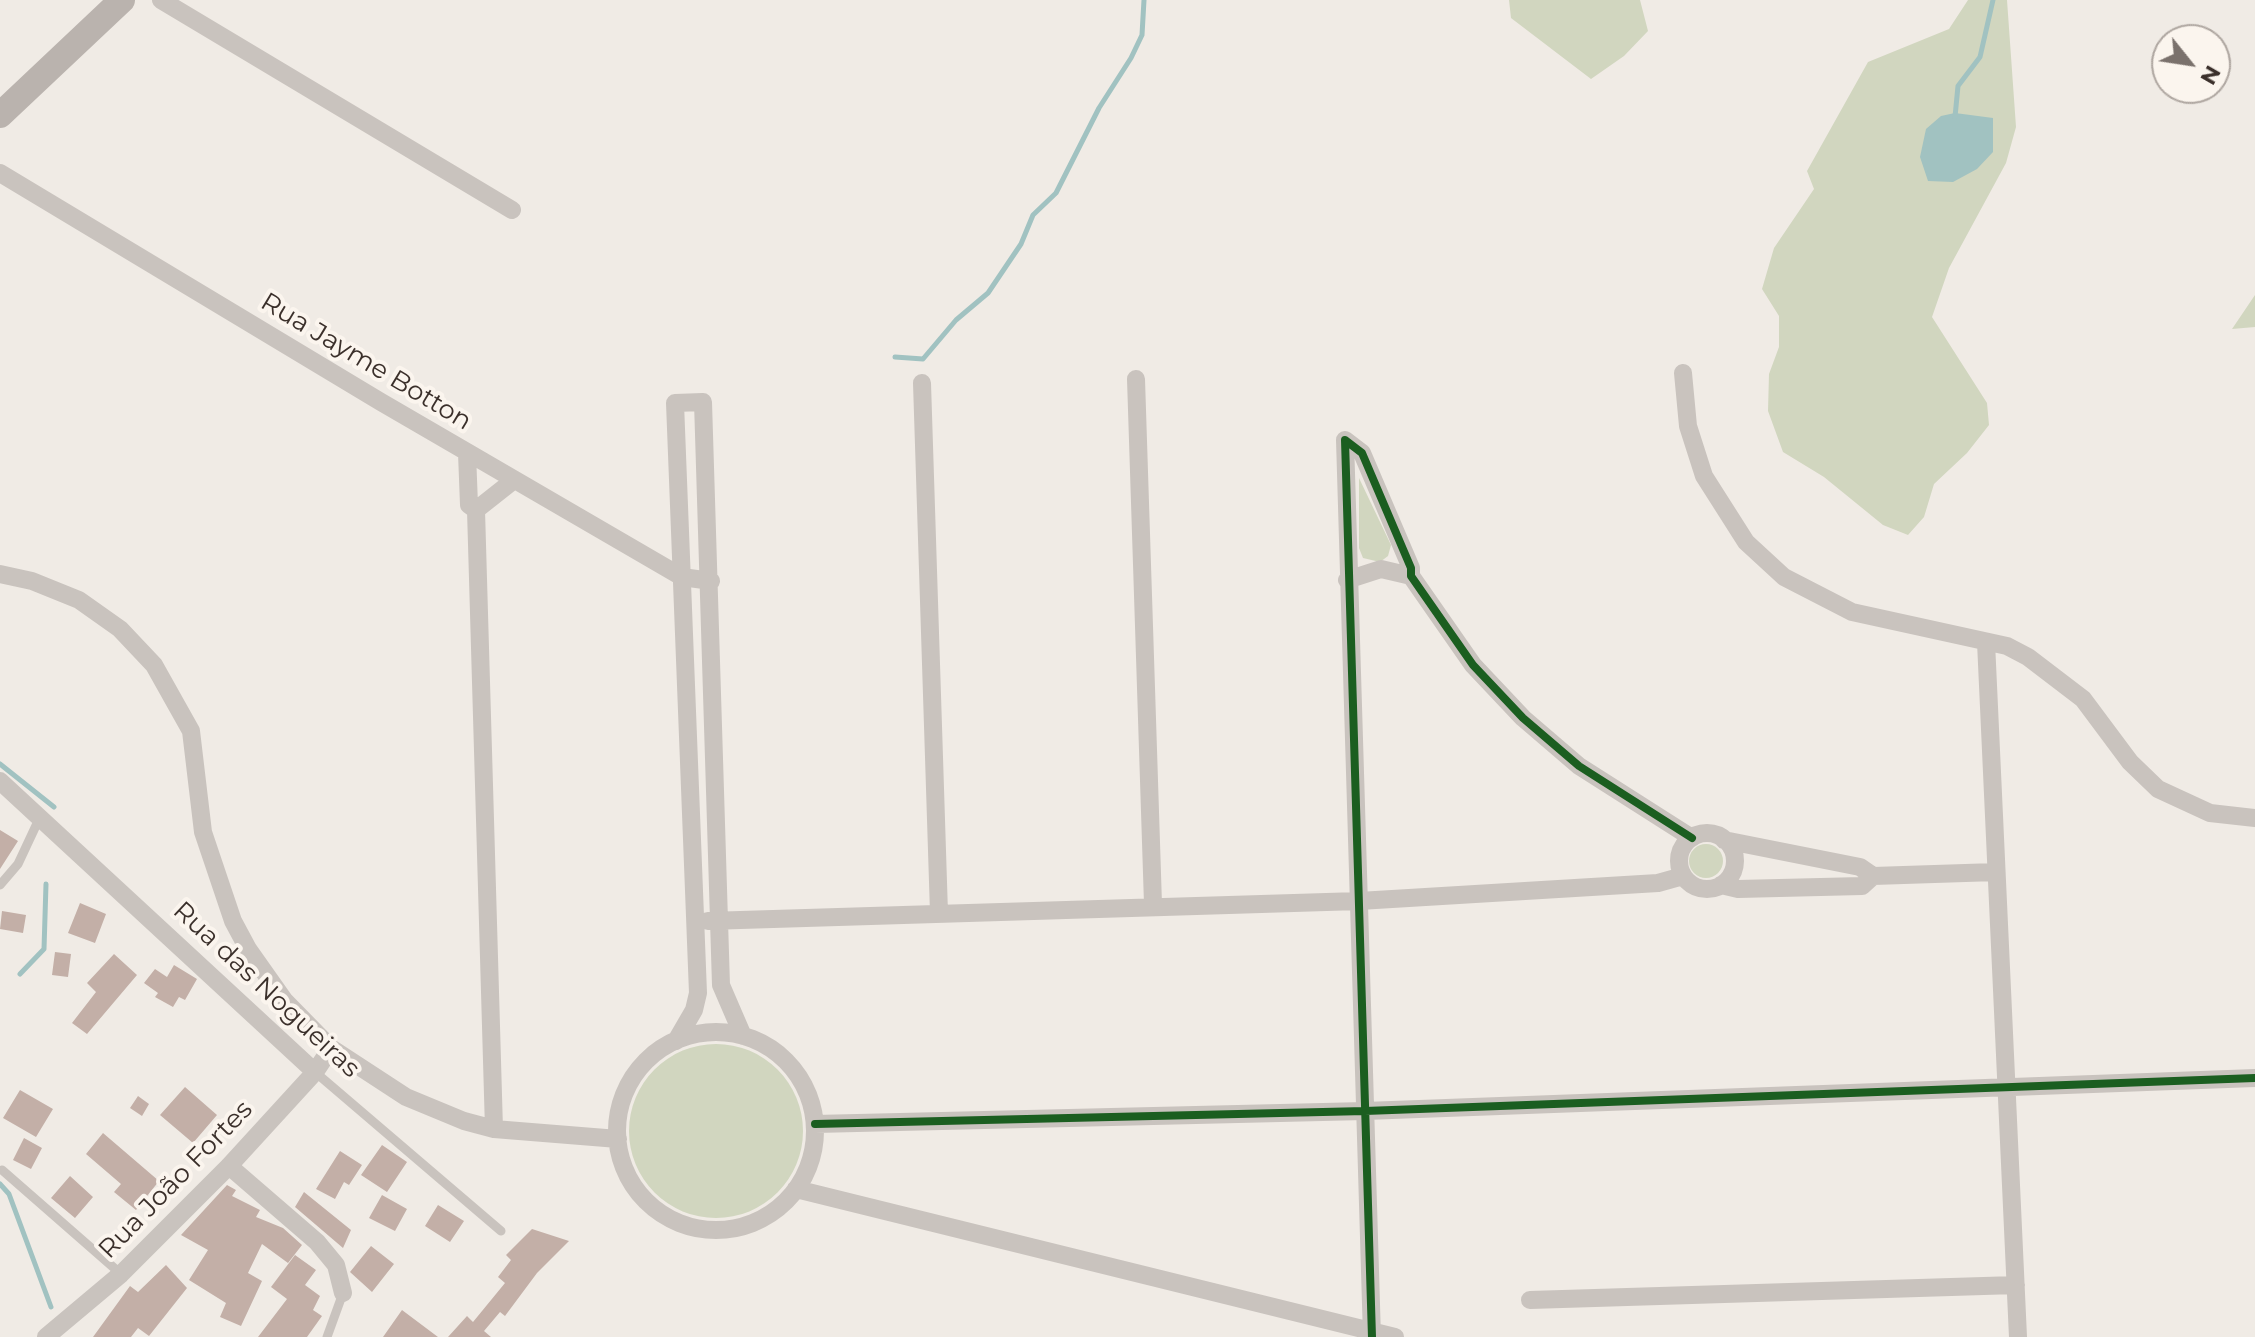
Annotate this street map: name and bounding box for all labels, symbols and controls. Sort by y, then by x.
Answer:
north arrow [2151,24,2231,104]
text: N [2194,61,2227,90]
street label: Rua Jayme Botton [255,287,477,437]
street label: Rua das Nogueiras [166,895,366,1085]
street label: Rua João Fortes [93,1094,259,1266]

